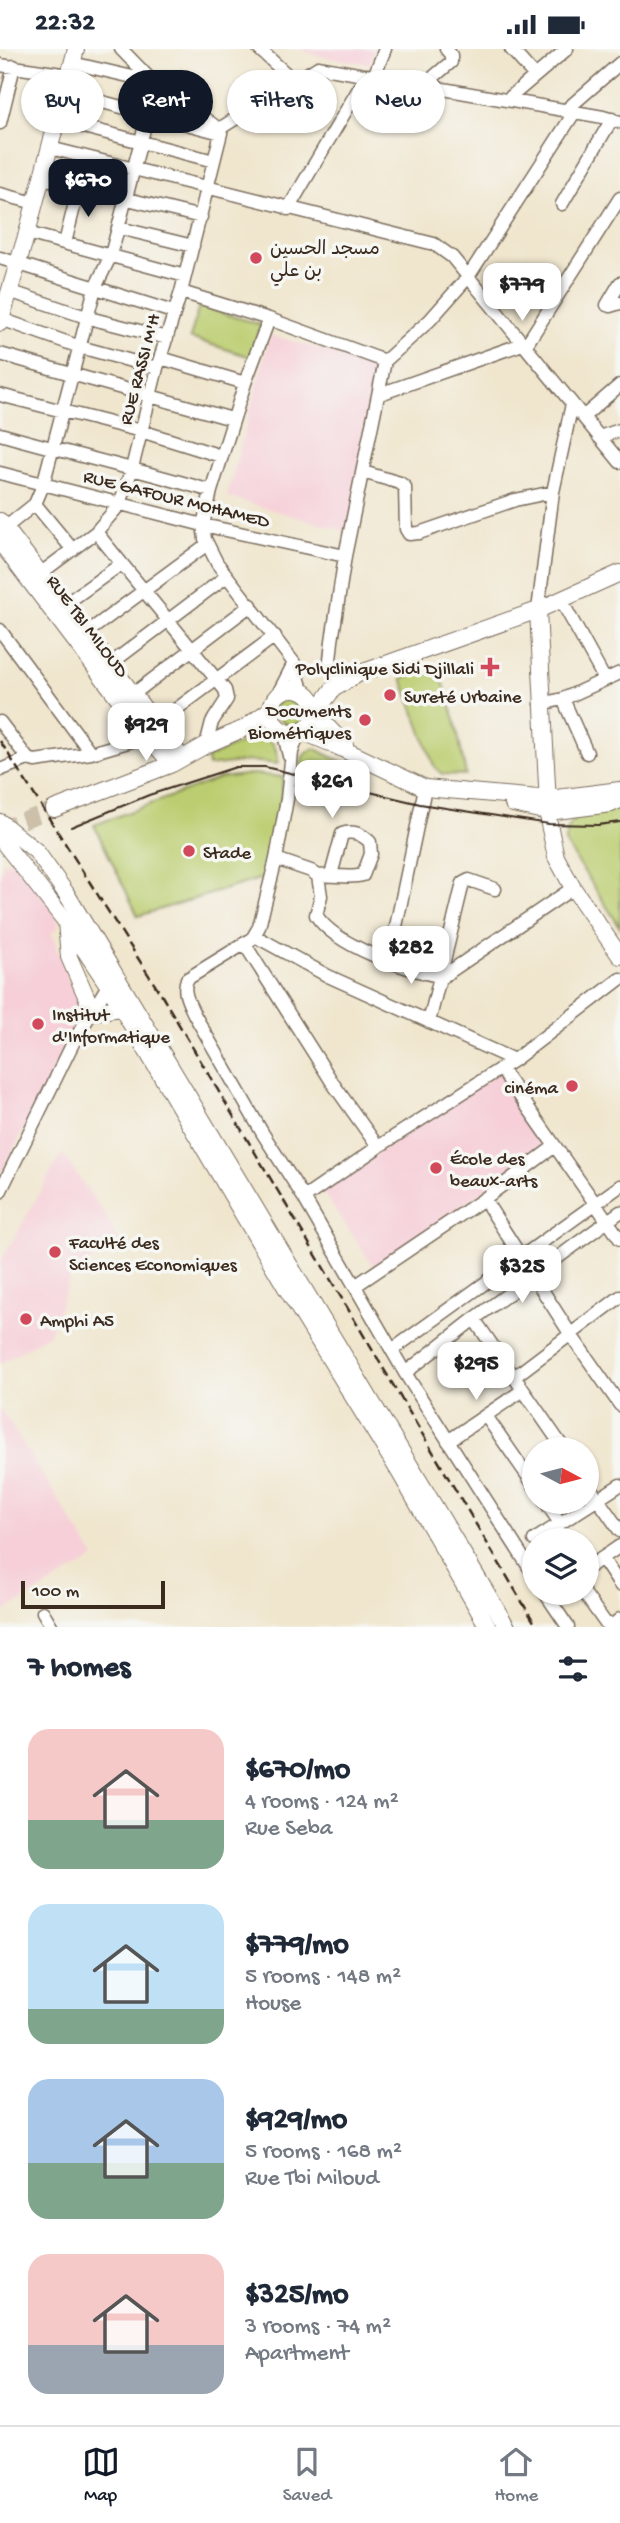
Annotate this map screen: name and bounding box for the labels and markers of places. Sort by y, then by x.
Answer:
pin: $670 [47,159,129,219]
place label: مسجد الحسين بن علي [270,239,380,286]
marker: مسجد الحسين بن علي [248,250,264,266]
pin: $779 [481,264,563,323]
marker: Polyclinique Sidi Djillali [480,657,500,677]
place label: Polyclinique Sidi Djillali [295,659,474,682]
marker: Sureté Urbaine [382,687,398,703]
place label: Sureté Urbaine [404,687,522,710]
place label: Documents Biométriques [247,701,352,746]
pin: $929 [105,703,187,763]
marker: Documents Biométriques [357,712,373,728]
pin: $261 [291,761,373,820]
marker: Stade [181,843,197,859]
place label: Stade [203,843,251,866]
pin: $282 [370,927,452,986]
place label: Institut d'Informatique [52,1005,170,1050]
marker: Institut d'Informatique [30,1016,46,1032]
place label: cinéma [505,1078,559,1101]
marker: cinéma [564,1078,580,1094]
place label: École des beaux-arts [450,1149,538,1194]
marker: École des beaux-arts [428,1160,444,1176]
place label: Faculté des Sciences Economiques [68,1233,238,1278]
marker: Faculté des Sciences Economiques [47,1244,63,1260]
pin: $325 [481,1245,563,1305]
marker: Amphi A5 [18,1311,34,1327]
place label: Amphi A5 [40,1311,114,1334]
pin: $295 [435,1343,517,1402]

